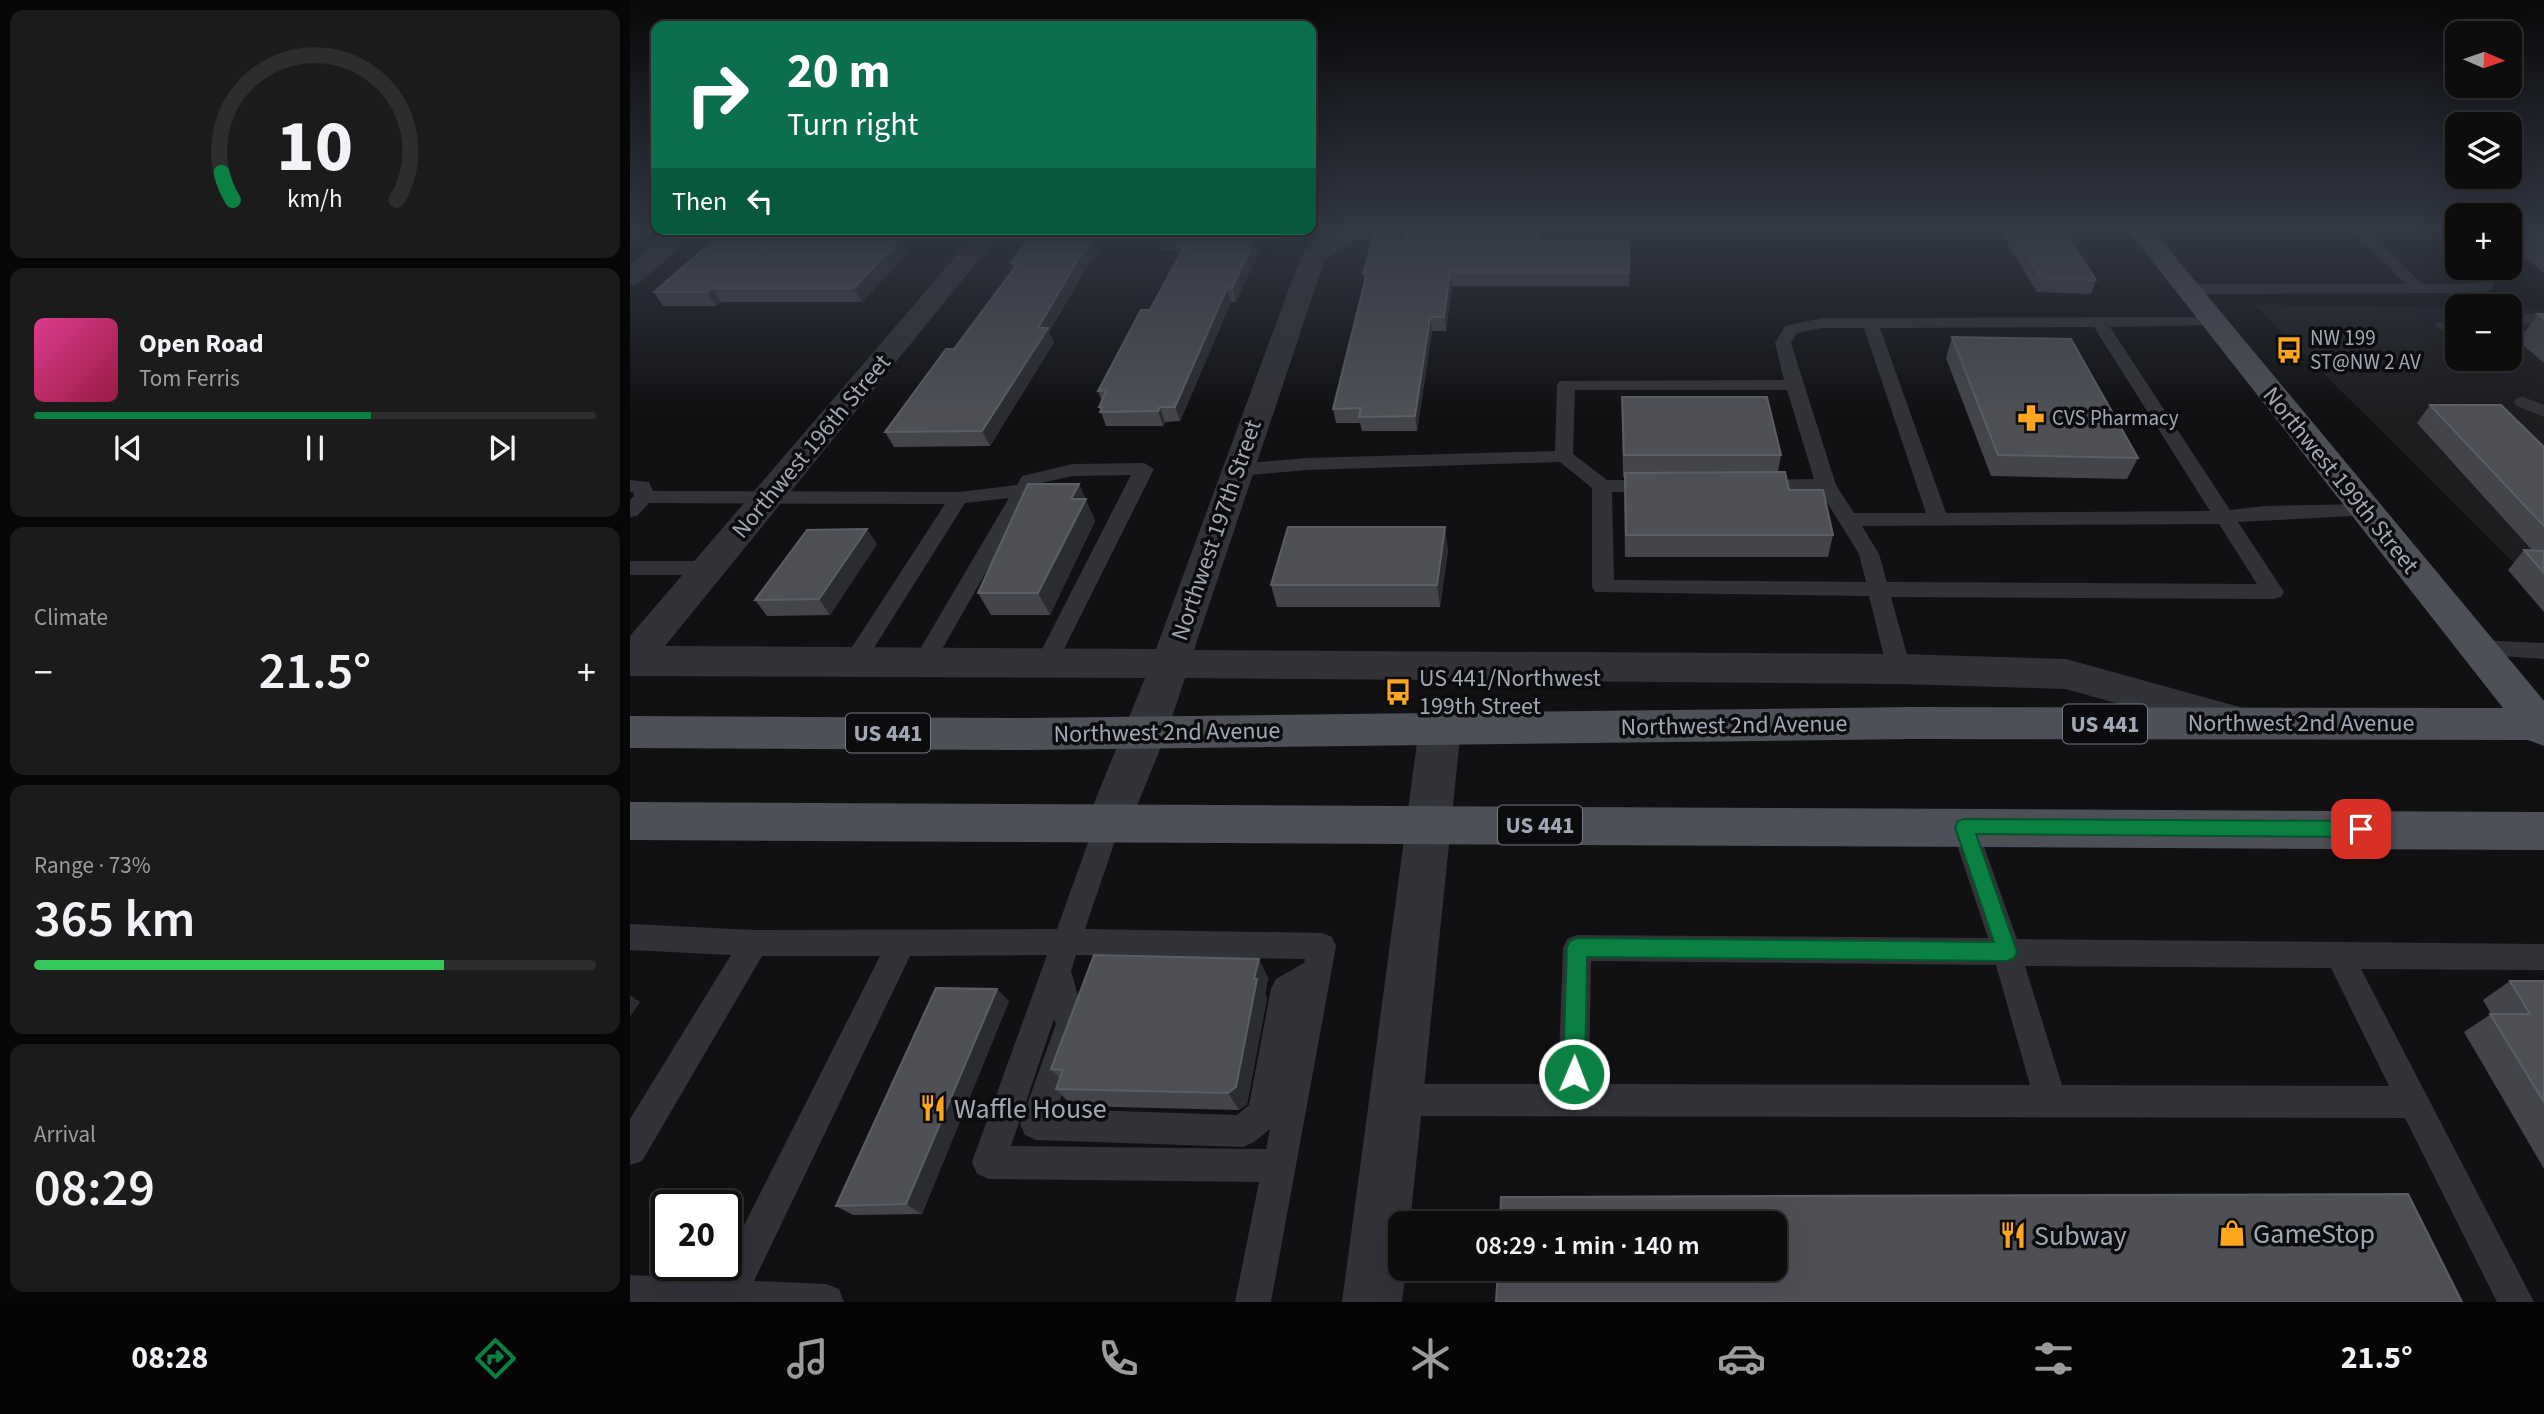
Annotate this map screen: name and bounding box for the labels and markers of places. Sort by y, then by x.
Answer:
place label: NW 199 ST@NW 2 AV [2310,323,2421,377]
bus stop icon: NW 199 ST@NW 2 AV [2274,335,2304,365]
pharmacy icon: CVS Pharmacy [2016,403,2046,433]
place label: CVS Pharmacy [2052,403,2179,433]
place label: US 441/Northwest 199th Street [1419,661,1601,724]
bus stop icon: US 441/Northwest 199th Street [1383,677,1413,707]
pin [2331,799,2391,859]
place label: Waffle House [954,1089,1107,1129]
restaurant icon: Waffle House [918,1093,948,1123]
place label: GameStop [2253,1214,2375,1254]
place label: Subway [2034,1216,2127,1256]
shop icon: GameStop [2217,1218,2247,1248]
restaurant icon: Subway [1998,1220,2028,1250]

